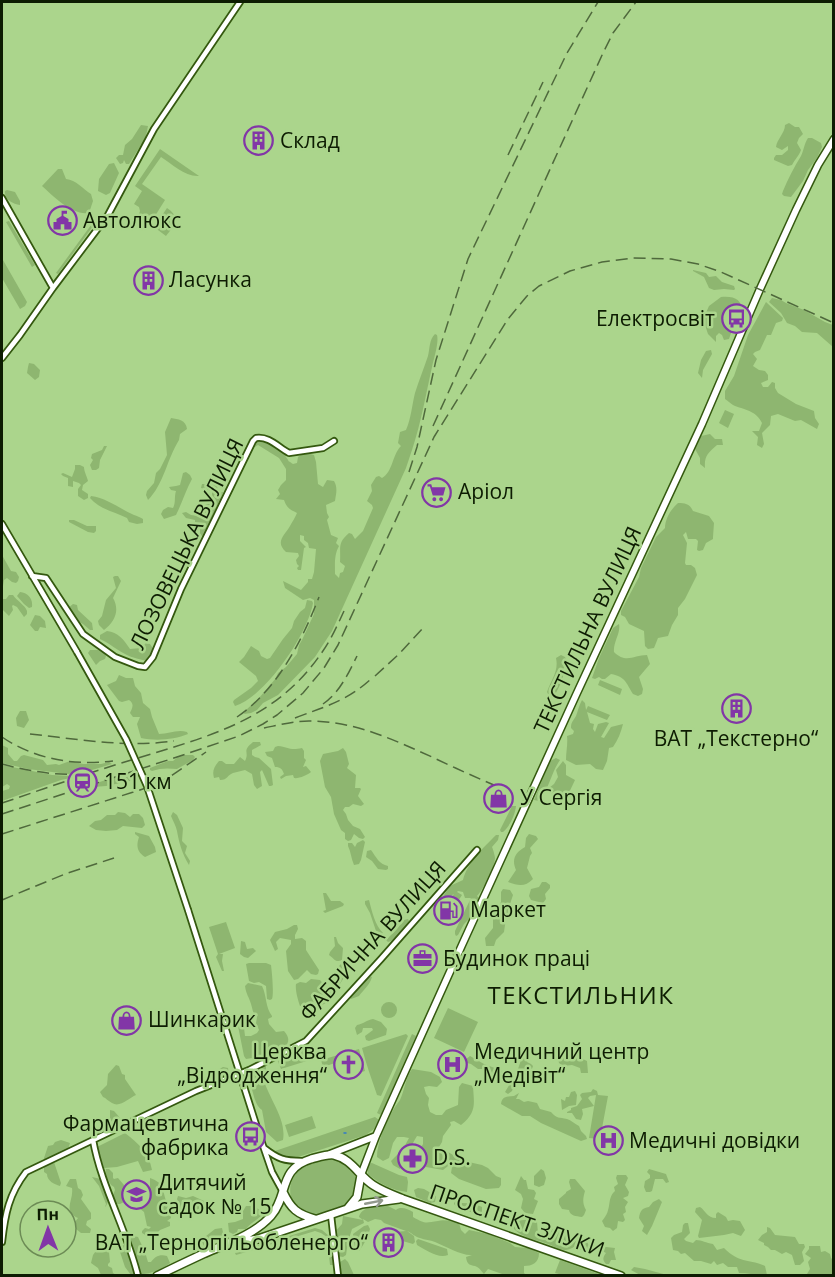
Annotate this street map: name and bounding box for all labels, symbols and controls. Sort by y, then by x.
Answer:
building icon: Склад [243,125,275,157]
place label: Склад [280,126,340,154]
public building icon: Автолюкс [46,205,78,237]
place label: Автолюкс [83,206,181,234]
building icon: Ласунка [132,264,164,296]
place label: Ласунка [169,265,252,293]
bus stop icon: Електросвіт [720,303,752,335]
place label: Електросвіт [596,304,715,332]
street label: ЛОЗОВЕЦЬКА ВУЛИЦЯ [123,433,249,654]
supermarket icon: Аріол [421,476,453,508]
place label: Аріол [458,477,514,505]
street label: ТЕКСТИЛЬНА ВУЛИЦЯ [527,522,647,738]
building icon: ВАТ „Текстерно“ [720,692,752,724]
place label: ВАТ „Текстерно“ [654,724,819,752]
station icon: 151 км [67,766,99,798]
place label: 151 км [104,767,172,795]
shop icon: У Сергія [483,782,515,814]
place label: У Сергія [520,783,602,811]
street label: ФАБРИЧНА ВУЛИЦЯ [293,854,452,1026]
fuel station icon: Маркет [433,894,465,926]
place label: Маркет [470,895,546,923]
office icon: Будинок праці [406,943,438,975]
place label: Будинок праці [443,944,590,972]
district label: ТЕКСТИЛЬНИК [488,978,674,1011]
shop icon: Шинкарик [111,1004,143,1036]
place label: Шинкарик [148,1005,256,1033]
place label: Церква „Відродження“ [177,1037,328,1089]
place label: Медичний центр „Медівіт“ [474,1037,649,1089]
church icon: Церква „Відродження“ [332,1048,364,1080]
hospital icon: Медичний центр „Медівіт“ [437,1048,469,1080]
place label: Фармацевтична фабрика [63,1109,229,1161]
bus stop icon: Фармацевтична фабрика [234,1120,266,1152]
hospital icon: Медичні довідки [592,1125,624,1157]
place label: Медичні довідки [629,1126,800,1154]
pharmacy icon: D.S. [396,1142,428,1174]
place label: D.S. [433,1143,471,1171]
place label: Дитячий садок № 15 [158,1168,272,1220]
street label: ПРОСПЕКТ ЗЛУКИ [426,1177,608,1263]
school or university icon: Дитячий садок № 15 [121,1179,153,1211]
one-way arrow [363,1196,383,1207]
north arrow [18,1199,78,1259]
text: Пн [36,1203,59,1225]
building icon: ВАТ „Тернопільобленерго“ [373,1227,405,1259]
place label: ВАТ „Тернопільобленерго“ [95,1228,369,1256]

